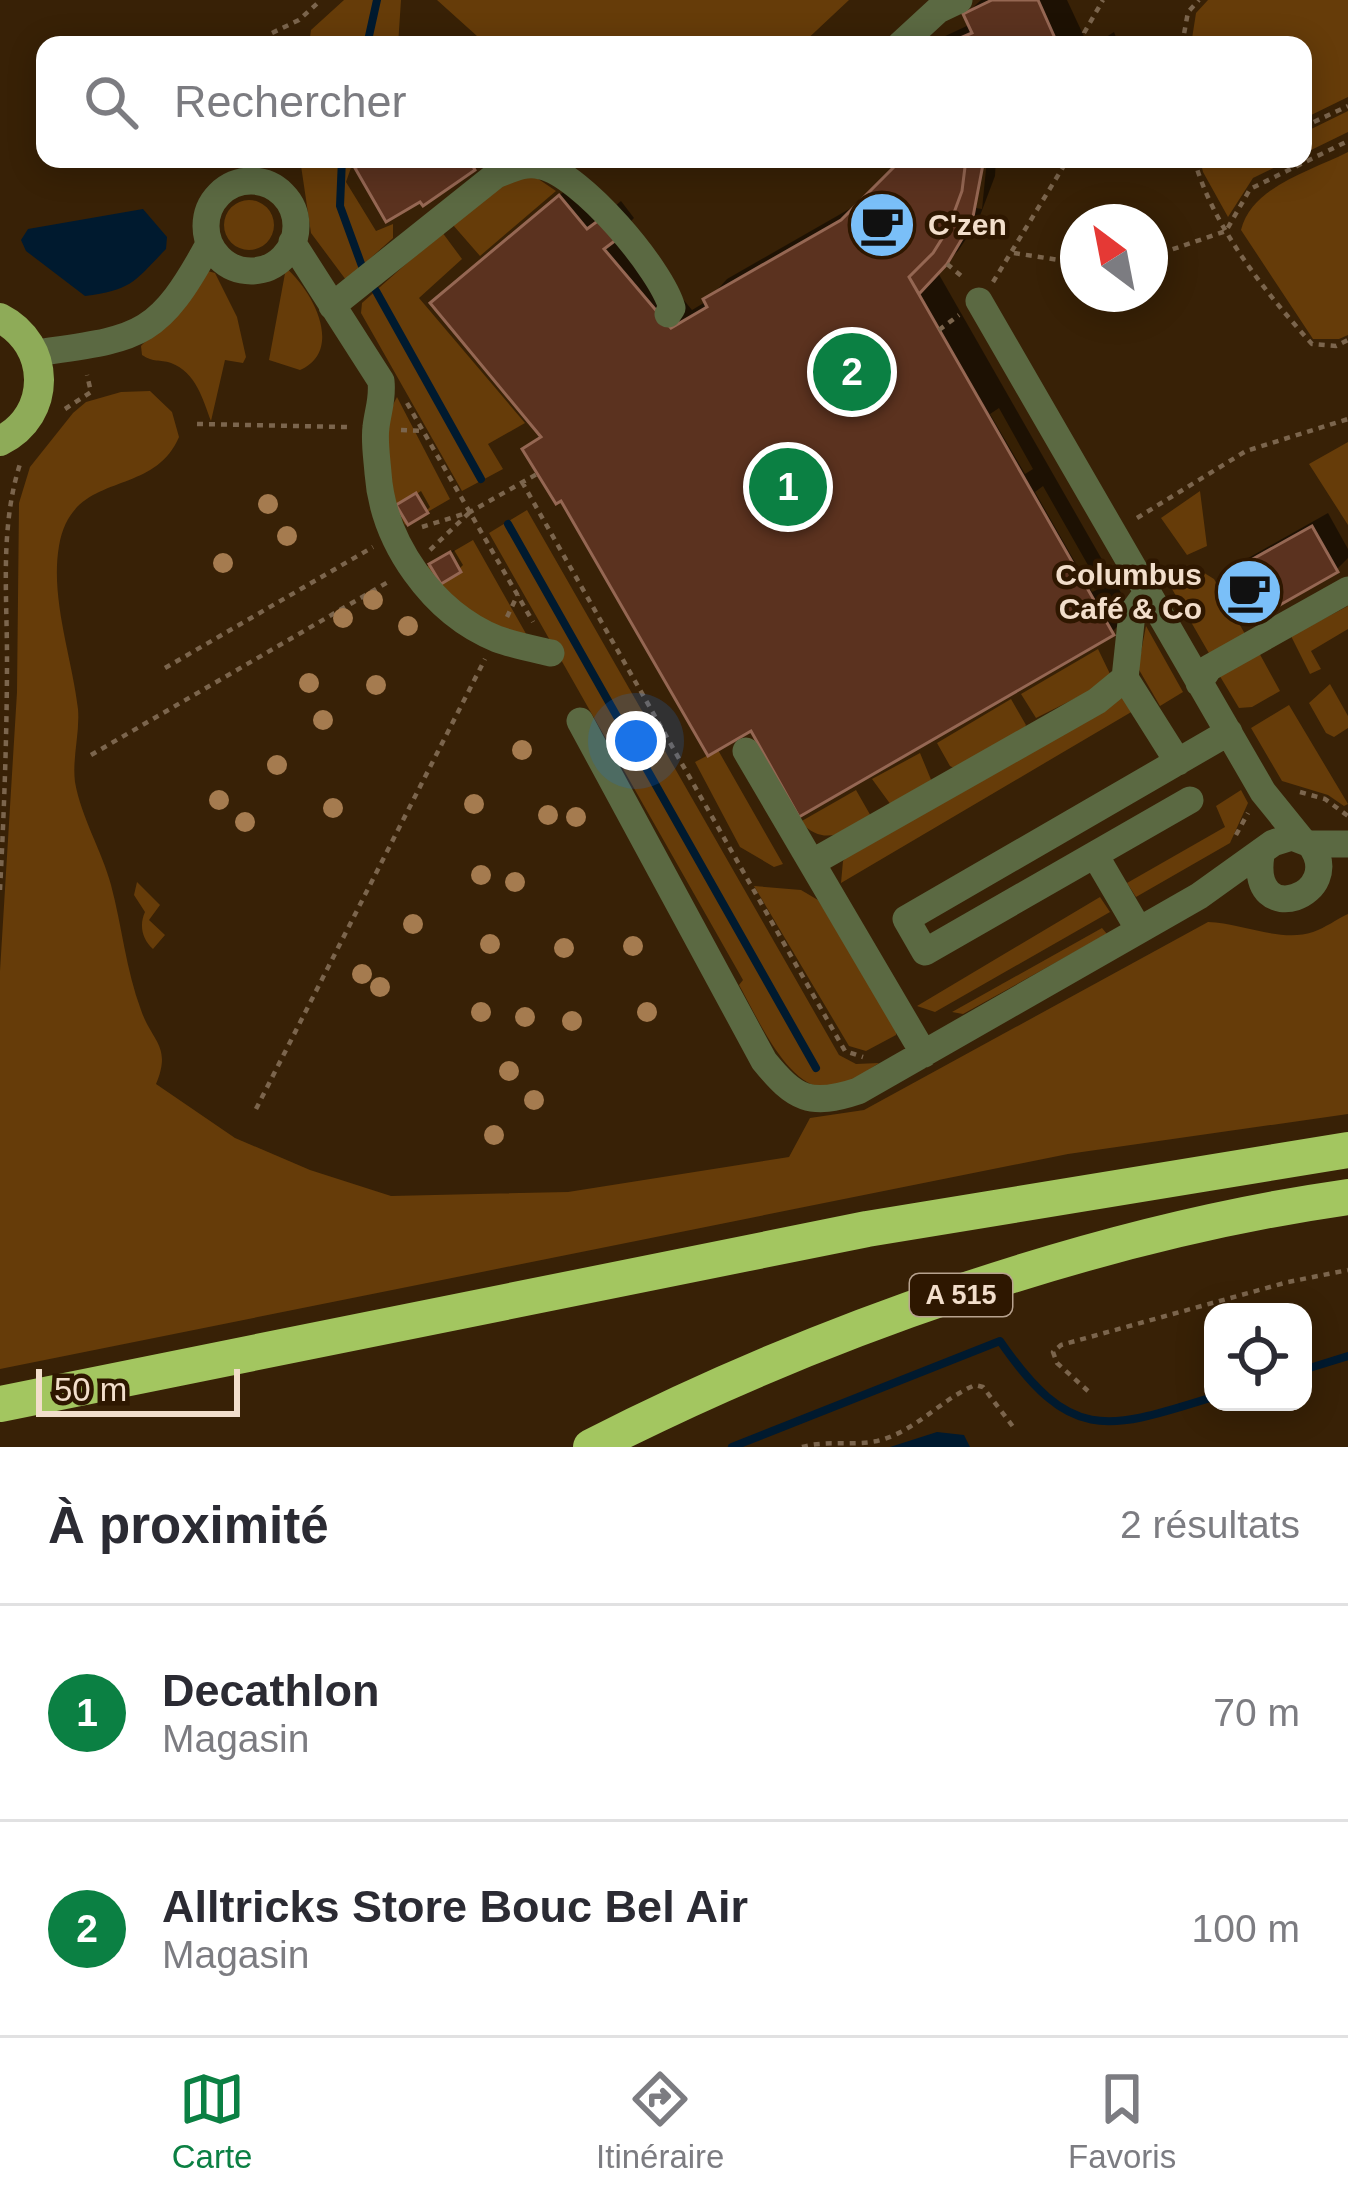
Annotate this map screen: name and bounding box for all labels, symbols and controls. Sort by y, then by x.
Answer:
search box [36,36,1312,168]
icon: search [78,69,144,135]
text: Rechercher [174,76,407,127]
cafe icon: C'zen [847,190,917,260]
north arrow [1060,204,1168,312]
place label: C'zen [928,208,1007,241]
pin: 2 [813,327,891,417]
pin: 1 [749,442,827,532]
cafe icon: Columbus Café & Co [1214,557,1284,627]
place label: Columbus Café & Co [1055,558,1202,625]
your location [606,711,666,771]
road number: A 515 [910,1274,1012,1316]
map controls [1204,1303,1312,1411]
button: locate [1204,1303,1312,1411]
scale bar [36,1363,240,1416]
text: 50 m [54,1371,127,1408]
text: À proximité [48,1497,329,1554]
text: 2 résultats [1120,1503,1300,1546]
text: Decathlon [162,1665,380,1716]
text: 1 [76,1691,98,1734]
text: 70 m [1213,1691,1300,1734]
text: Magasin [162,1717,309,1760]
text: Alltricks Store Bouc Bel Air [162,1881,748,1932]
text: 2 [76,1907,98,1950]
text: 100 m [1192,1907,1300,1950]
text: Magasin [162,1933,309,1976]
tab: Carte [172,2066,252,2176]
tab: Itinéraire [596,2066,724,2176]
tab: Favoris [1068,2066,1176,2176]

